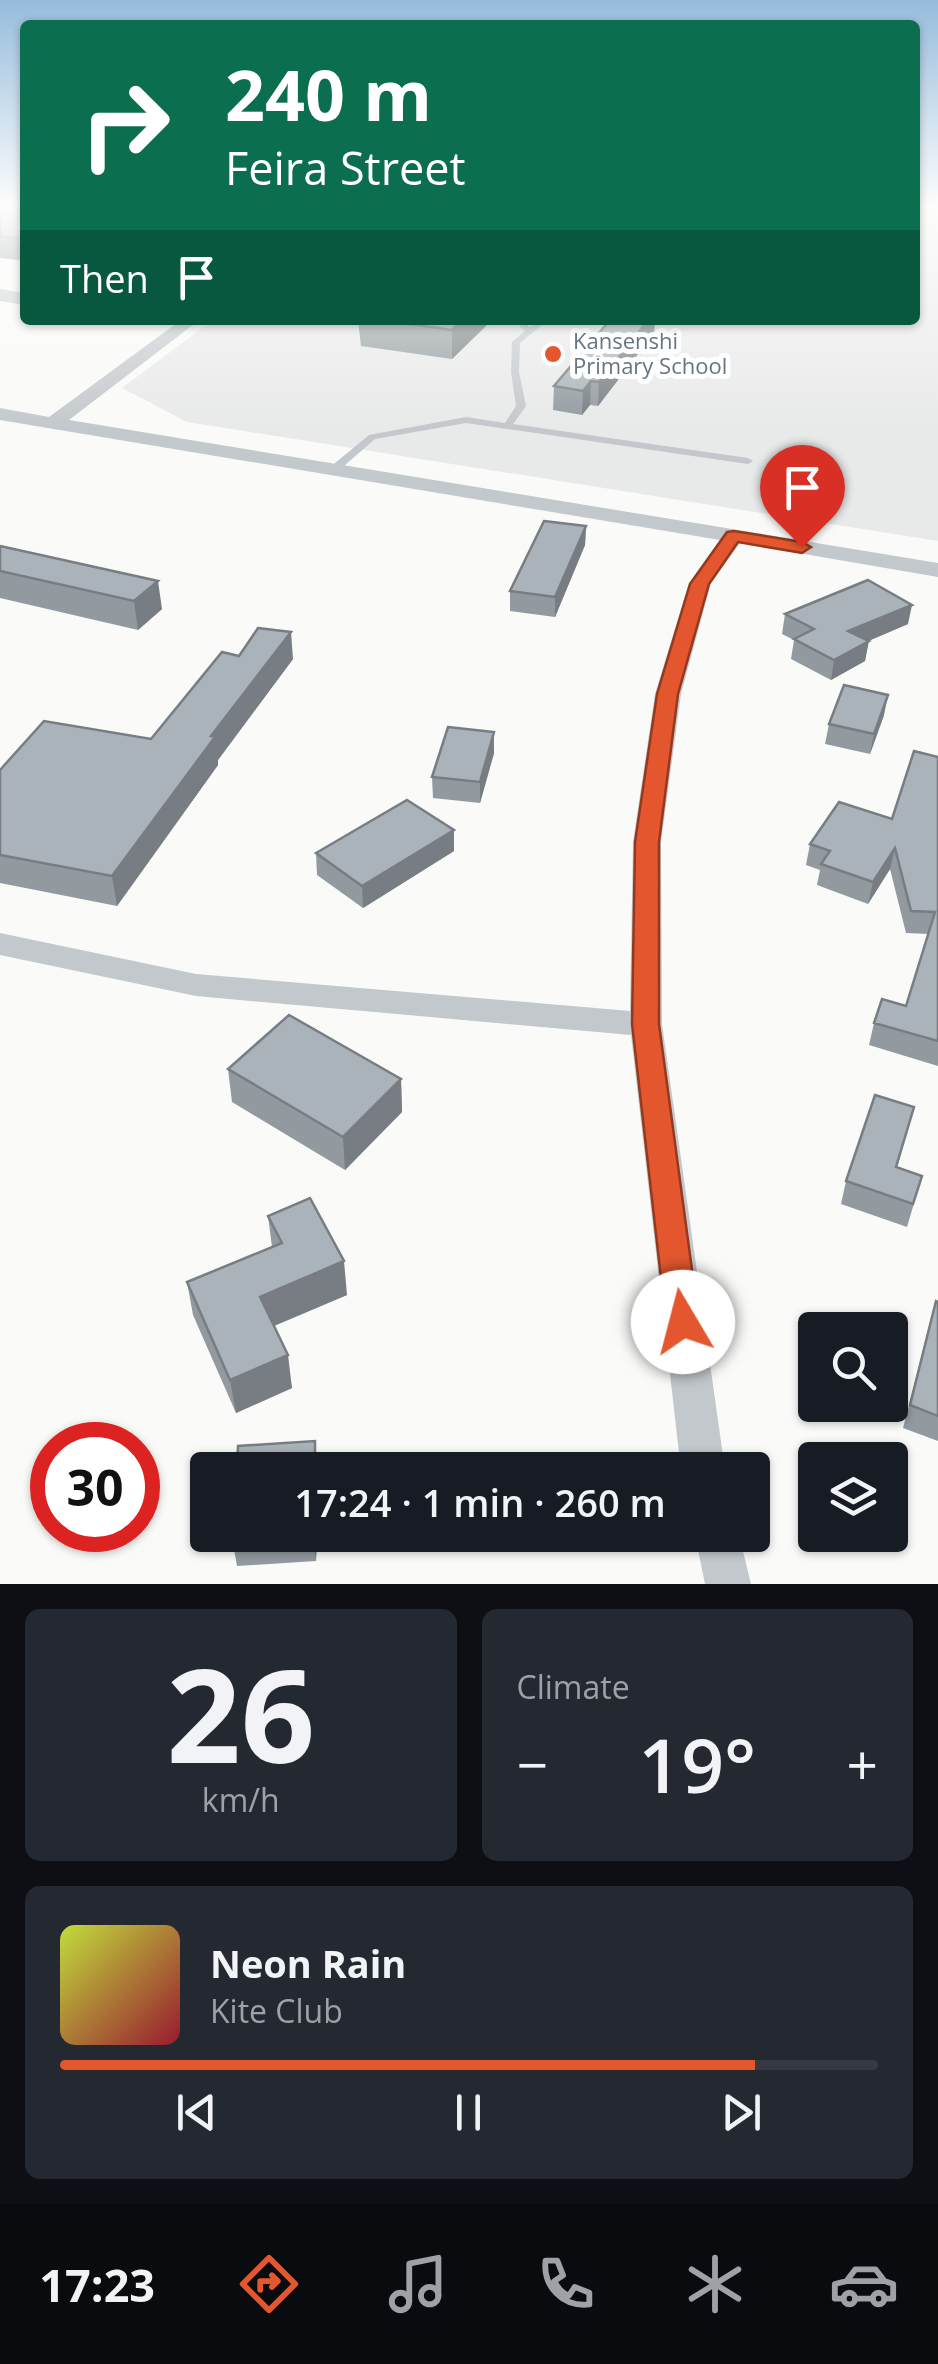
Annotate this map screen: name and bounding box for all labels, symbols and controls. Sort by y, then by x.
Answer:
text: 240 m [225,46,432,142]
icon: right [60,60,190,190]
text: Feira Street [225,137,466,198]
icon: arrive [169,250,224,305]
text: Then [60,252,149,304]
place label: Kansenshi Primary School [573,325,727,380]
marker: Kansenshi Primary School [542,343,564,365]
pin [760,445,845,548]
icon: arrive [775,460,830,515]
position arrow [631,1270,735,1374]
map controls [798,1312,908,1552]
button: search [798,1312,908,1422]
speed limit sign: 30 [30,1422,160,1552]
button: layers [798,1442,908,1552]
text: 17:24 · 1 min · 260 m [294,1476,666,1528]
text: 26 [166,1624,315,1801]
text: Climate [517,1665,630,1708]
text: 19° [638,1713,756,1815]
text: − [517,1726,548,1801]
text: + [847,1726,878,1801]
text: km/h [202,1778,280,1821]
text: Neon Rain [210,1937,406,1989]
text: Kite Club [210,1989,343,2032]
icon: previous [169,2085,224,2140]
icon: pause [441,2085,496,2140]
icon: next [714,2085,769,2140]
icon: directions [234,2249,304,2319]
icon: music [383,2249,453,2319]
icon: phone [531,2249,601,2319]
icon: climate [680,2249,750,2319]
icon: car [829,2249,899,2319]
text: 17:23 [39,2254,155,2315]

